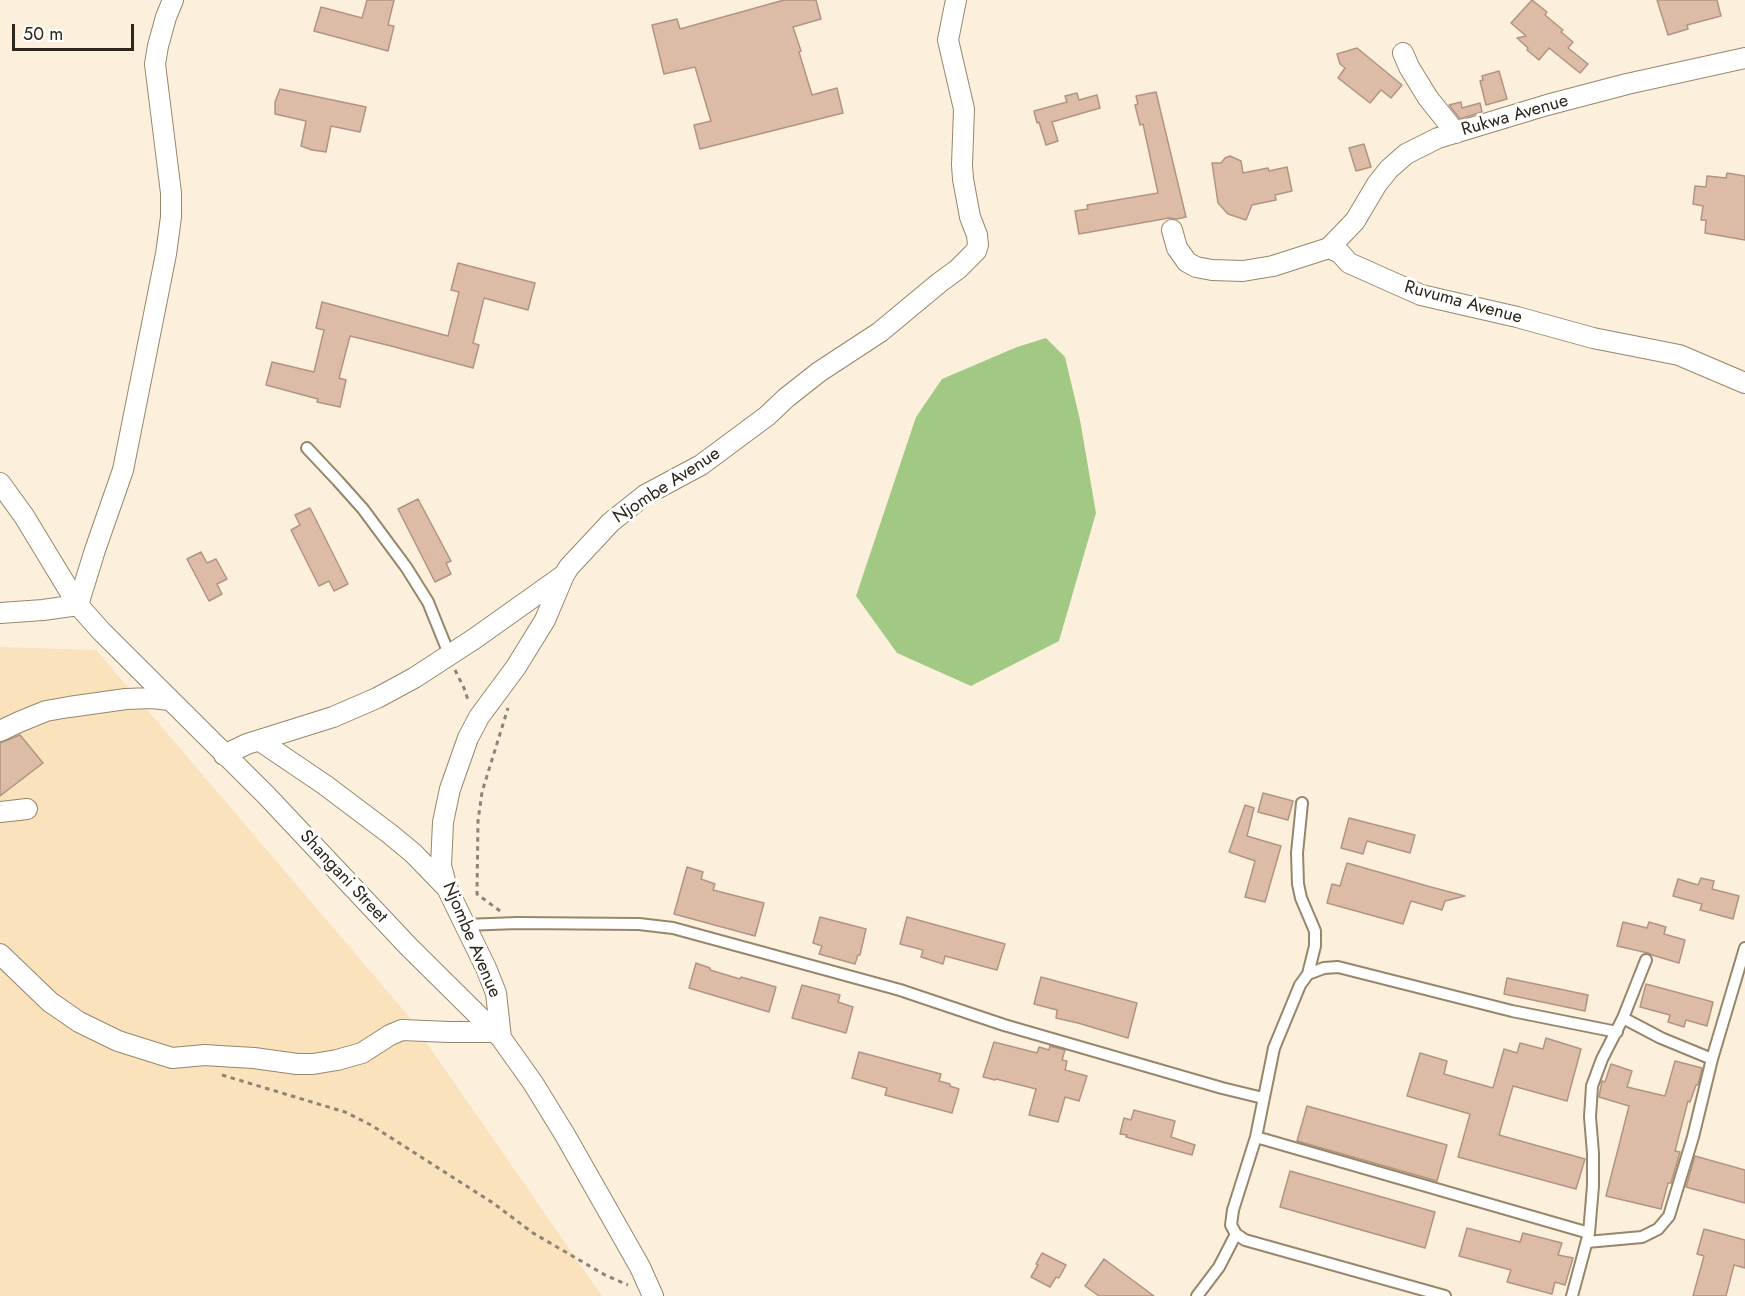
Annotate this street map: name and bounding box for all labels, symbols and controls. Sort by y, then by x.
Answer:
scale bar [15,12,136,50]
text: 50 m [23,21,63,47]
street label: Rukwa Avenue [1459,90,1571,142]
street label: Ruvuma Avenue [1402,277,1524,329]
street label: Njombe Avenue [609,443,725,529]
street label: Shangani Street [295,826,391,928]
street label: Njombe Avenue [437,879,505,1001]

